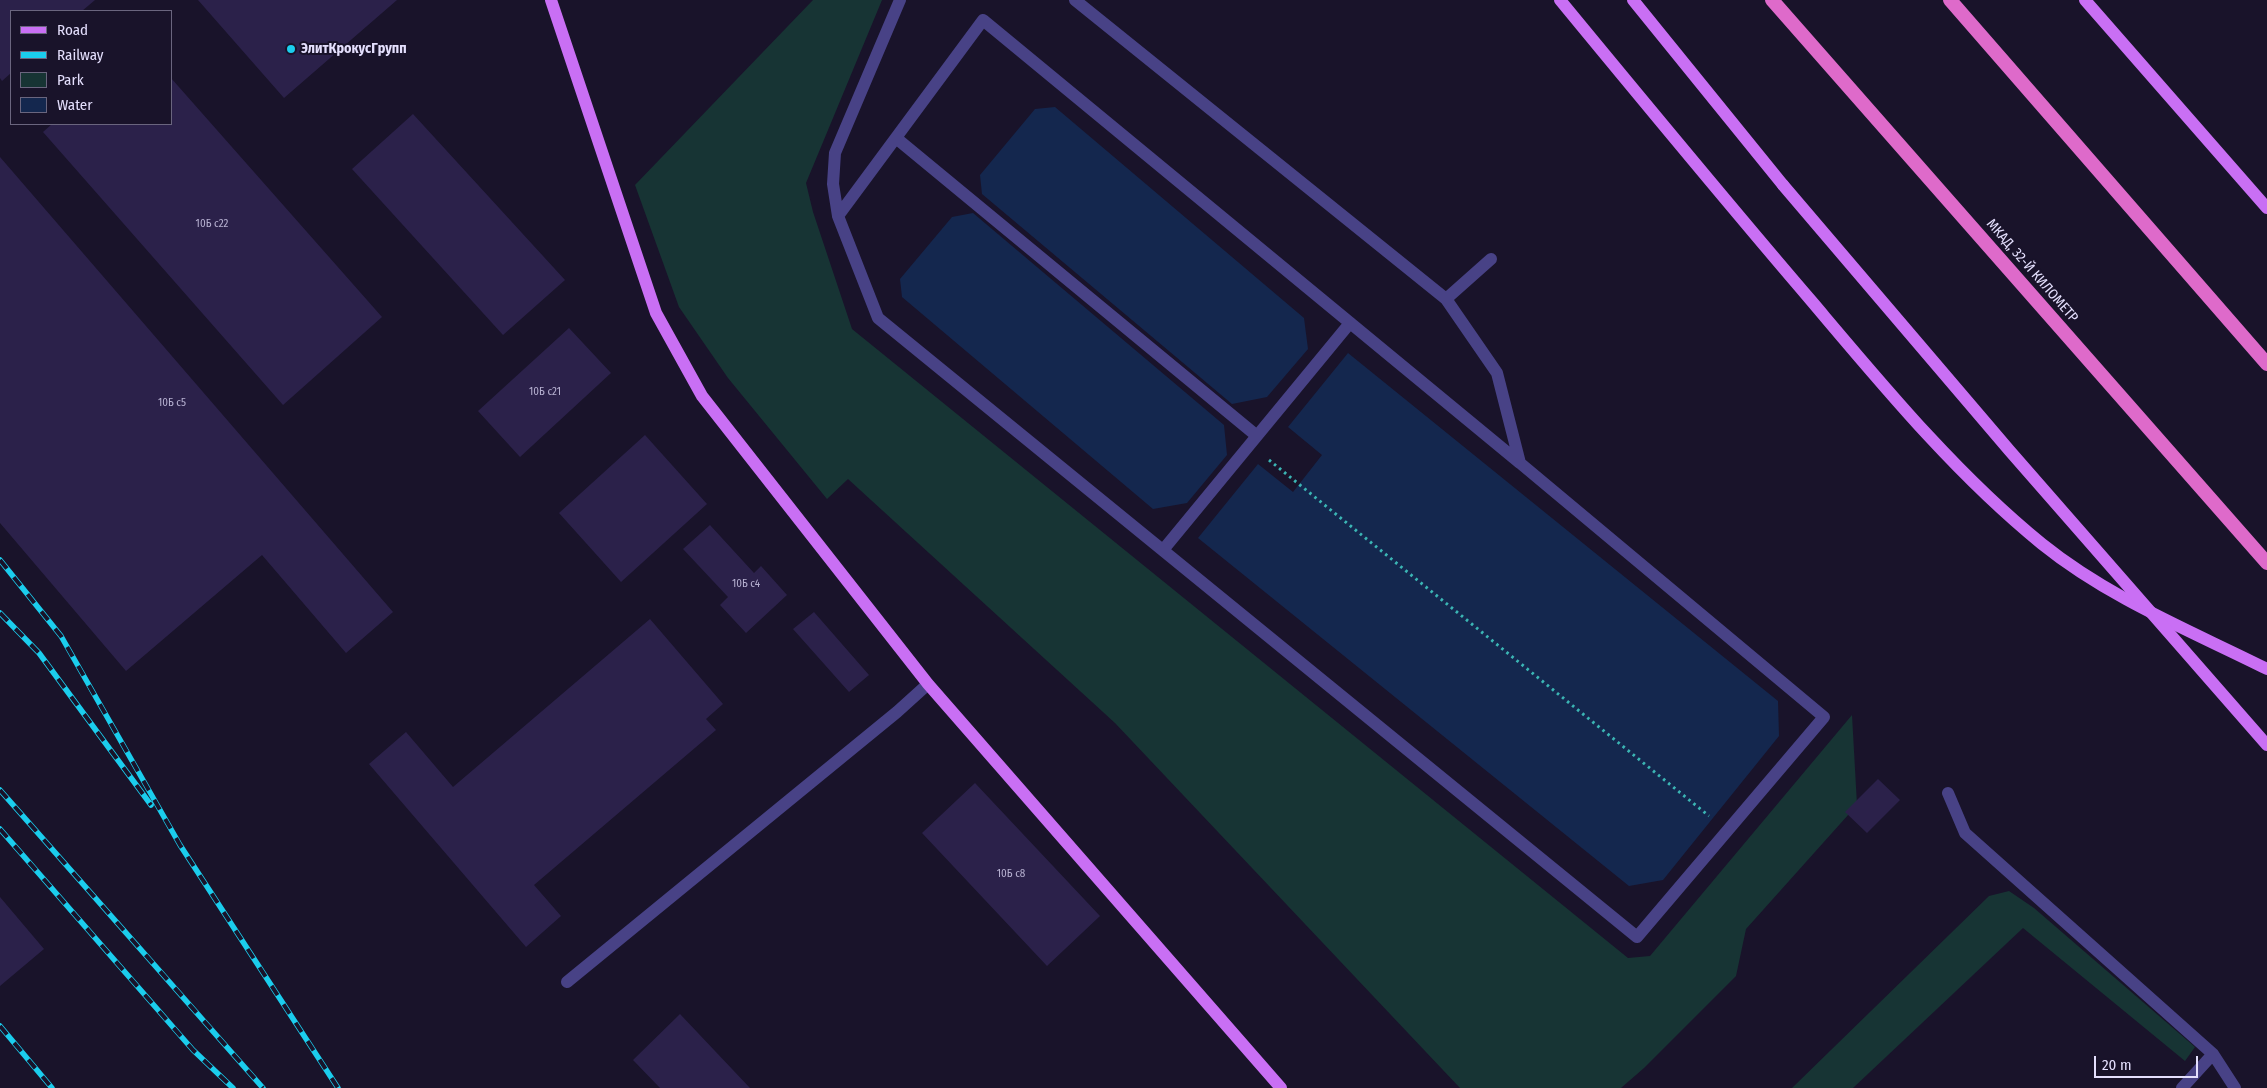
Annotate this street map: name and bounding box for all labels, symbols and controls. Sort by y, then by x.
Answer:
legend [10,10,172,125]
text: Road [57,21,88,39]
place label: ЭлитКрокусГрупп [301,41,407,57]
marker: ЭлитКрокусГрупп [285,43,297,55]
text: Railway [57,46,104,64]
text: Park [57,71,84,89]
text: Water [57,96,92,114]
street label: МКАД, 32-Й КИЛОМЕТР [1983,216,2081,326]
house number: 10Б с22 [196,217,228,231]
house number: 10Б с21 [529,385,561,399]
house number: 10Б с5 [158,396,186,410]
house number: 10Б с4 [732,577,760,591]
house number: 10Б с8 [997,867,1025,881]
scale bar [2097,1046,2201,1078]
text: 20 m [2102,1056,2132,1074]

